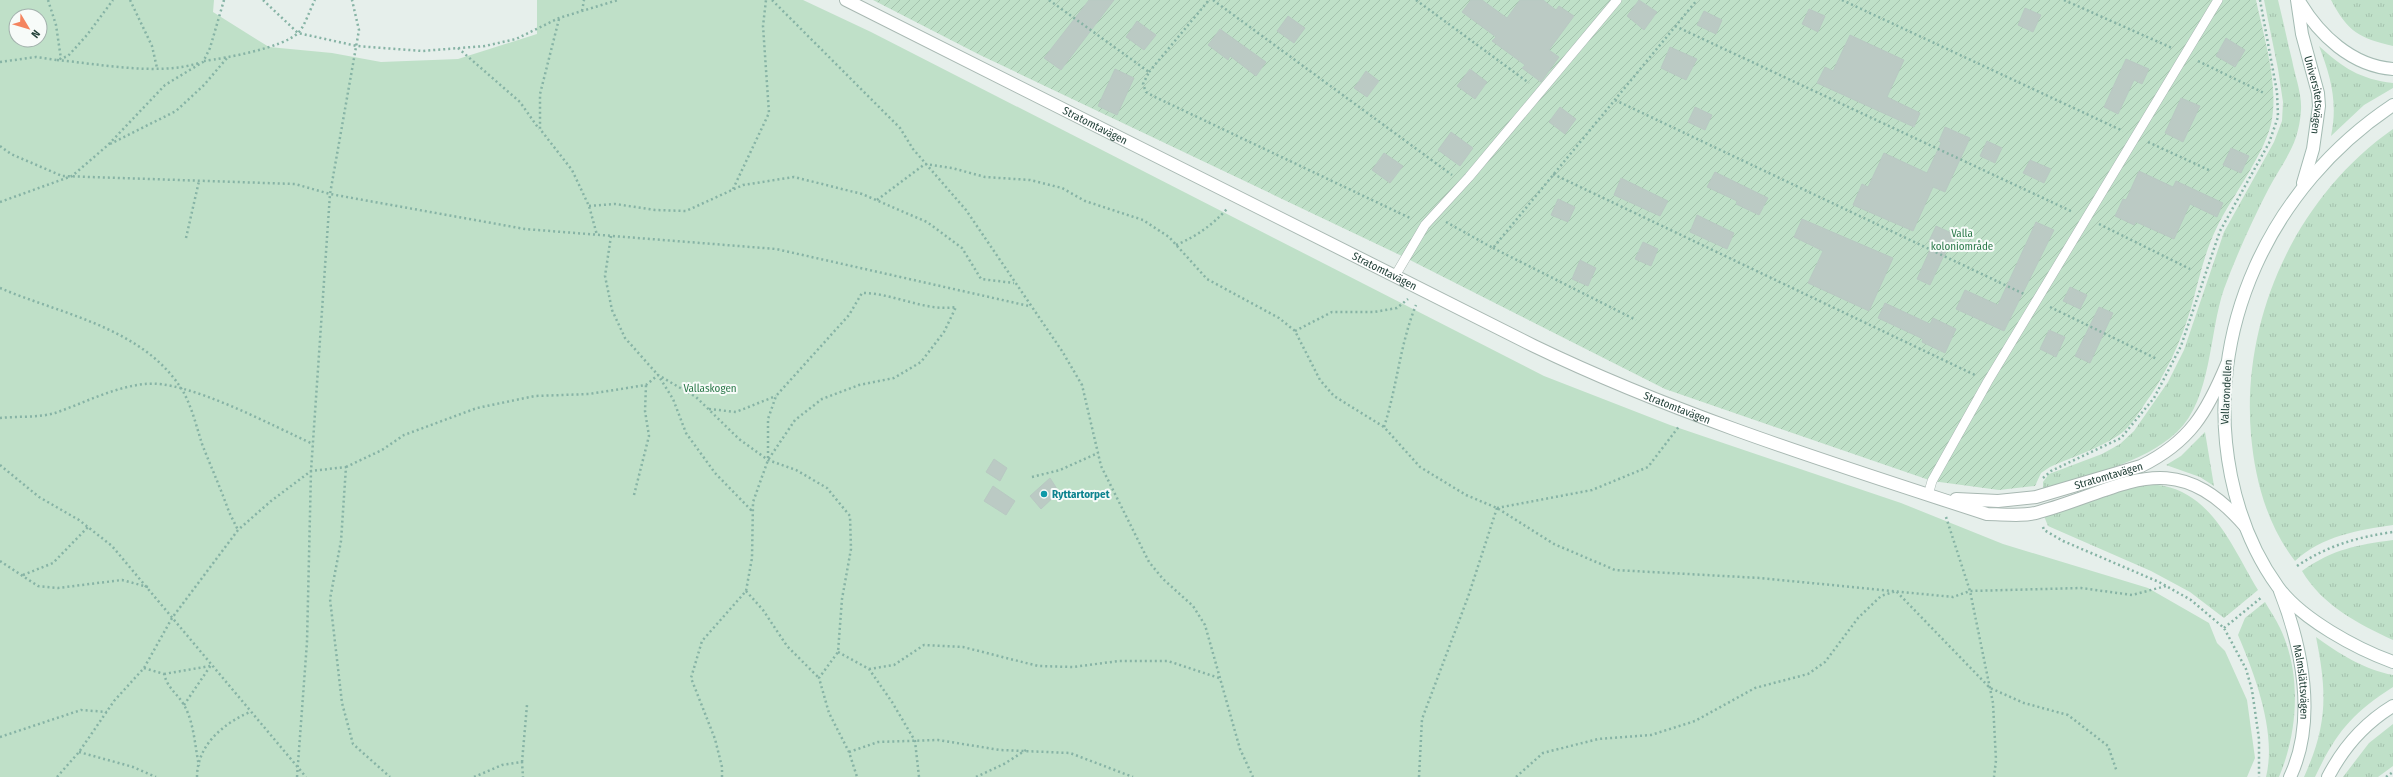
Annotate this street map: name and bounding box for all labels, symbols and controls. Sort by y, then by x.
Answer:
north arrow [8,8,48,48]
text: N [28,27,43,40]
street label: Universitetsvägen [2301,54,2325,135]
street label: Stratomtavägen [1061,104,1130,147]
park label: Valla koloniområde [1931,227,1993,253]
street label: Stratomtavägen [1350,250,1419,293]
street label: Vallarondellen [2218,359,2235,425]
park label: Vallaskogen [683,382,737,395]
street label: Stratomtavägen [1642,389,1712,427]
street label: Stratomtavägen [2073,460,2145,492]
place label: Ryttartorpet [1052,488,1110,501]
marker: Ryttartorpet [1039,489,1049,499]
street label: Malmslättsvägen [2290,643,2311,720]

